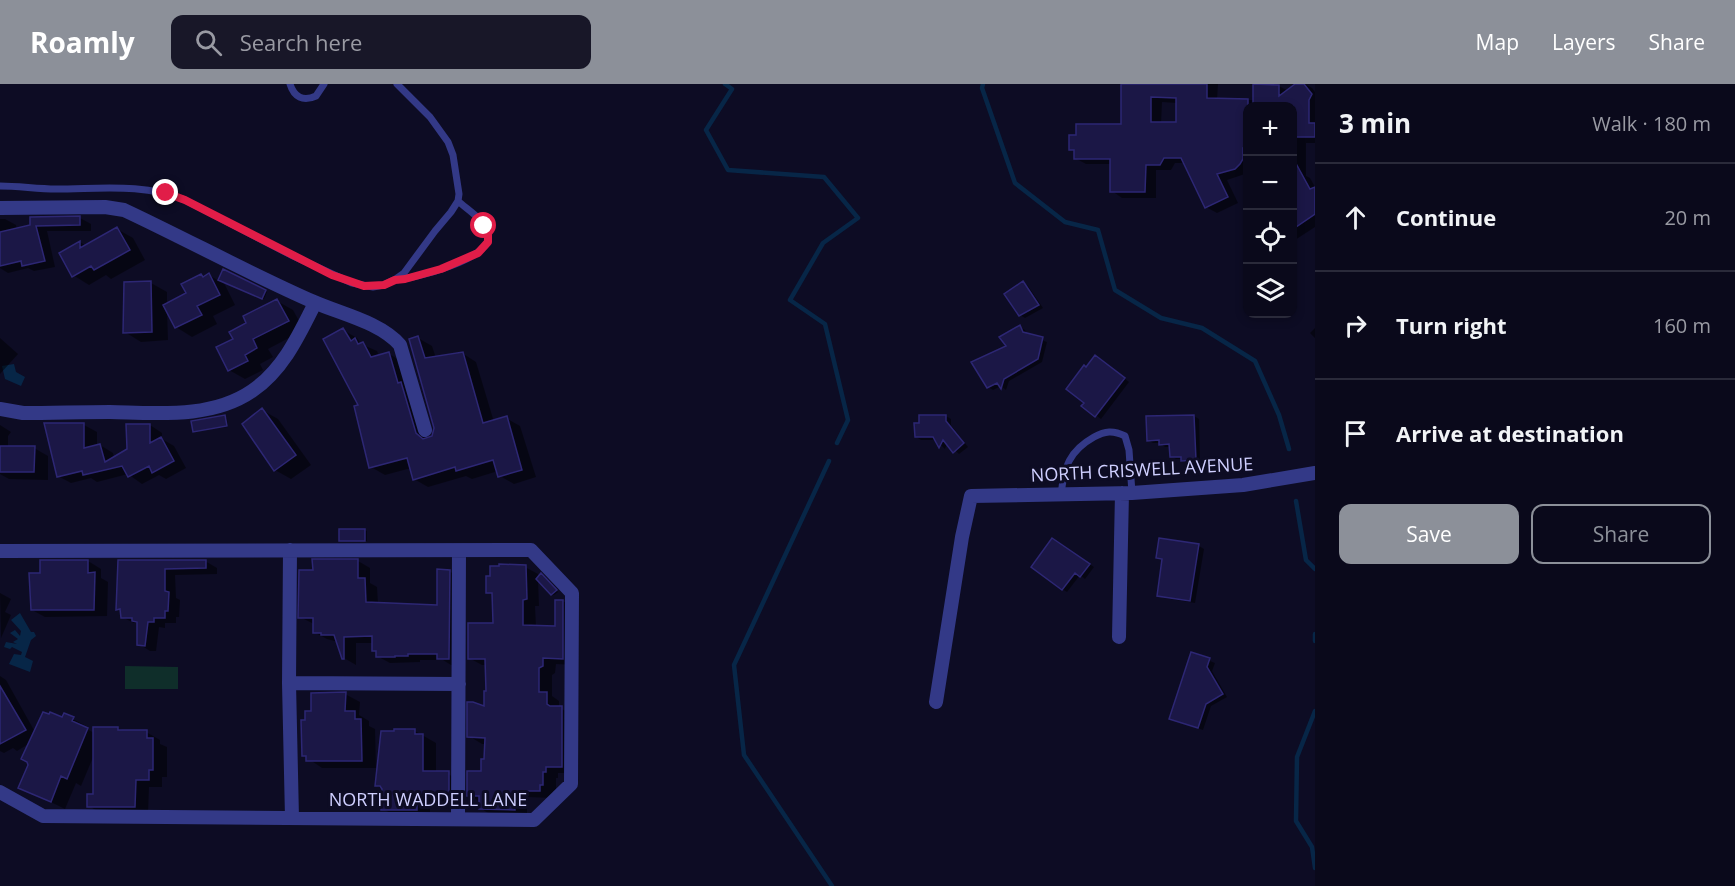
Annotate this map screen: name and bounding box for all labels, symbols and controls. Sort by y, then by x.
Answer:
search box [171,15,591,69]
text: Roamly [30,23,135,61]
icon: search [192,26,225,59]
text: Search here [240,27,362,57]
text: Map [1476,28,1519,56]
text: Layers [1552,28,1616,56]
text: Share [1649,28,1705,56]
map controls [1243,102,1297,318]
button: + [1243,102,1297,156]
text: 3 min [1339,105,1411,141]
text: Walk · 180 m [1592,110,1711,137]
button: − [1243,156,1297,210]
route end [152,179,178,205]
icon: ahead [1339,201,1372,234]
text: Continue [1396,202,1496,232]
text: 20 m [1664,204,1711,231]
button: locate [1243,210,1297,264]
route start [470,212,496,238]
button: layers [1243,264,1297,318]
icon: right [1339,309,1372,342]
text: Turn right [1396,310,1507,340]
text: 160 m [1653,312,1711,339]
icon: arrive [1339,417,1372,450]
text: Arrive at destination [1396,418,1624,448]
street label: NORTH CRISWELL AVENUE [1030,451,1254,487]
button: Save [1339,504,1519,564]
button: Share [1531,504,1711,564]
street label: NORTH WADDELL LANE [329,787,527,811]

